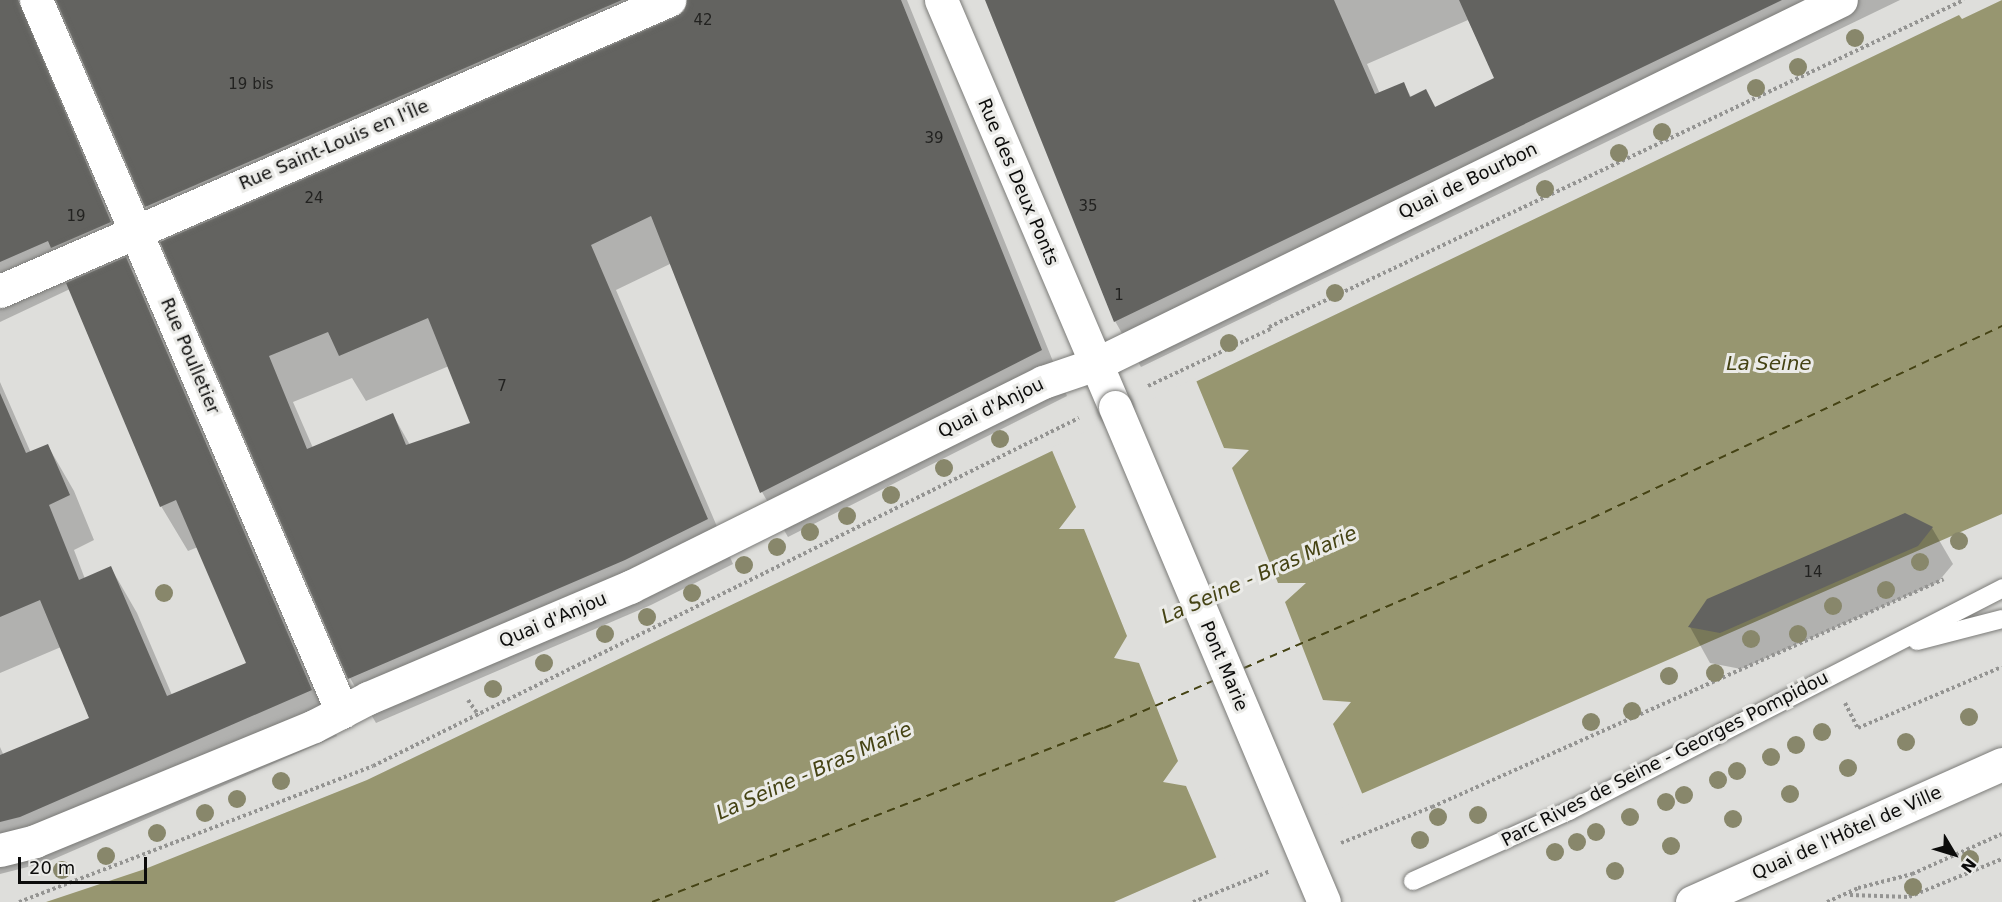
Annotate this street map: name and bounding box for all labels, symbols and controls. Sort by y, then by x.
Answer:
house number: 42 [693,12,713,30]
house number: 19 bis [228,76,274,94]
street label: Rue Saint-Louis en l'Île [236,95,432,195]
street label: Rue des Deux Ponts [973,95,1063,269]
house number: 39 [924,130,944,148]
street label: Quai de Bourbon [1395,138,1541,224]
house number: 24 [304,190,324,208]
house number: 35 [1078,198,1098,216]
house number: 19 [66,208,86,226]
house number: 1 [1114,287,1124,305]
street label: Rue Poulletier [156,295,224,417]
water label: La Seine [1726,351,1812,375]
street label: Quai d'Anjou [935,373,1047,443]
house number: 7 [497,378,507,396]
water label: La Seine - Bras Marie [1157,521,1361,629]
house number: 14 [1803,564,1823,582]
street label: Quai d'Anjou [496,588,610,652]
street label: Pont Marie [1195,618,1253,714]
street label: Parc Rives de Seine - Georges Pompidou [1498,667,1832,851]
water label: La Seine - Bras Marie [712,717,916,825]
street label: Quai de l'Hôtel de Ville [1749,781,1945,885]
north arrow [1924,824,1984,884]
scale bar [21,845,150,883]
text: N [1957,854,1980,877]
text: 20 m [29,857,75,878]

